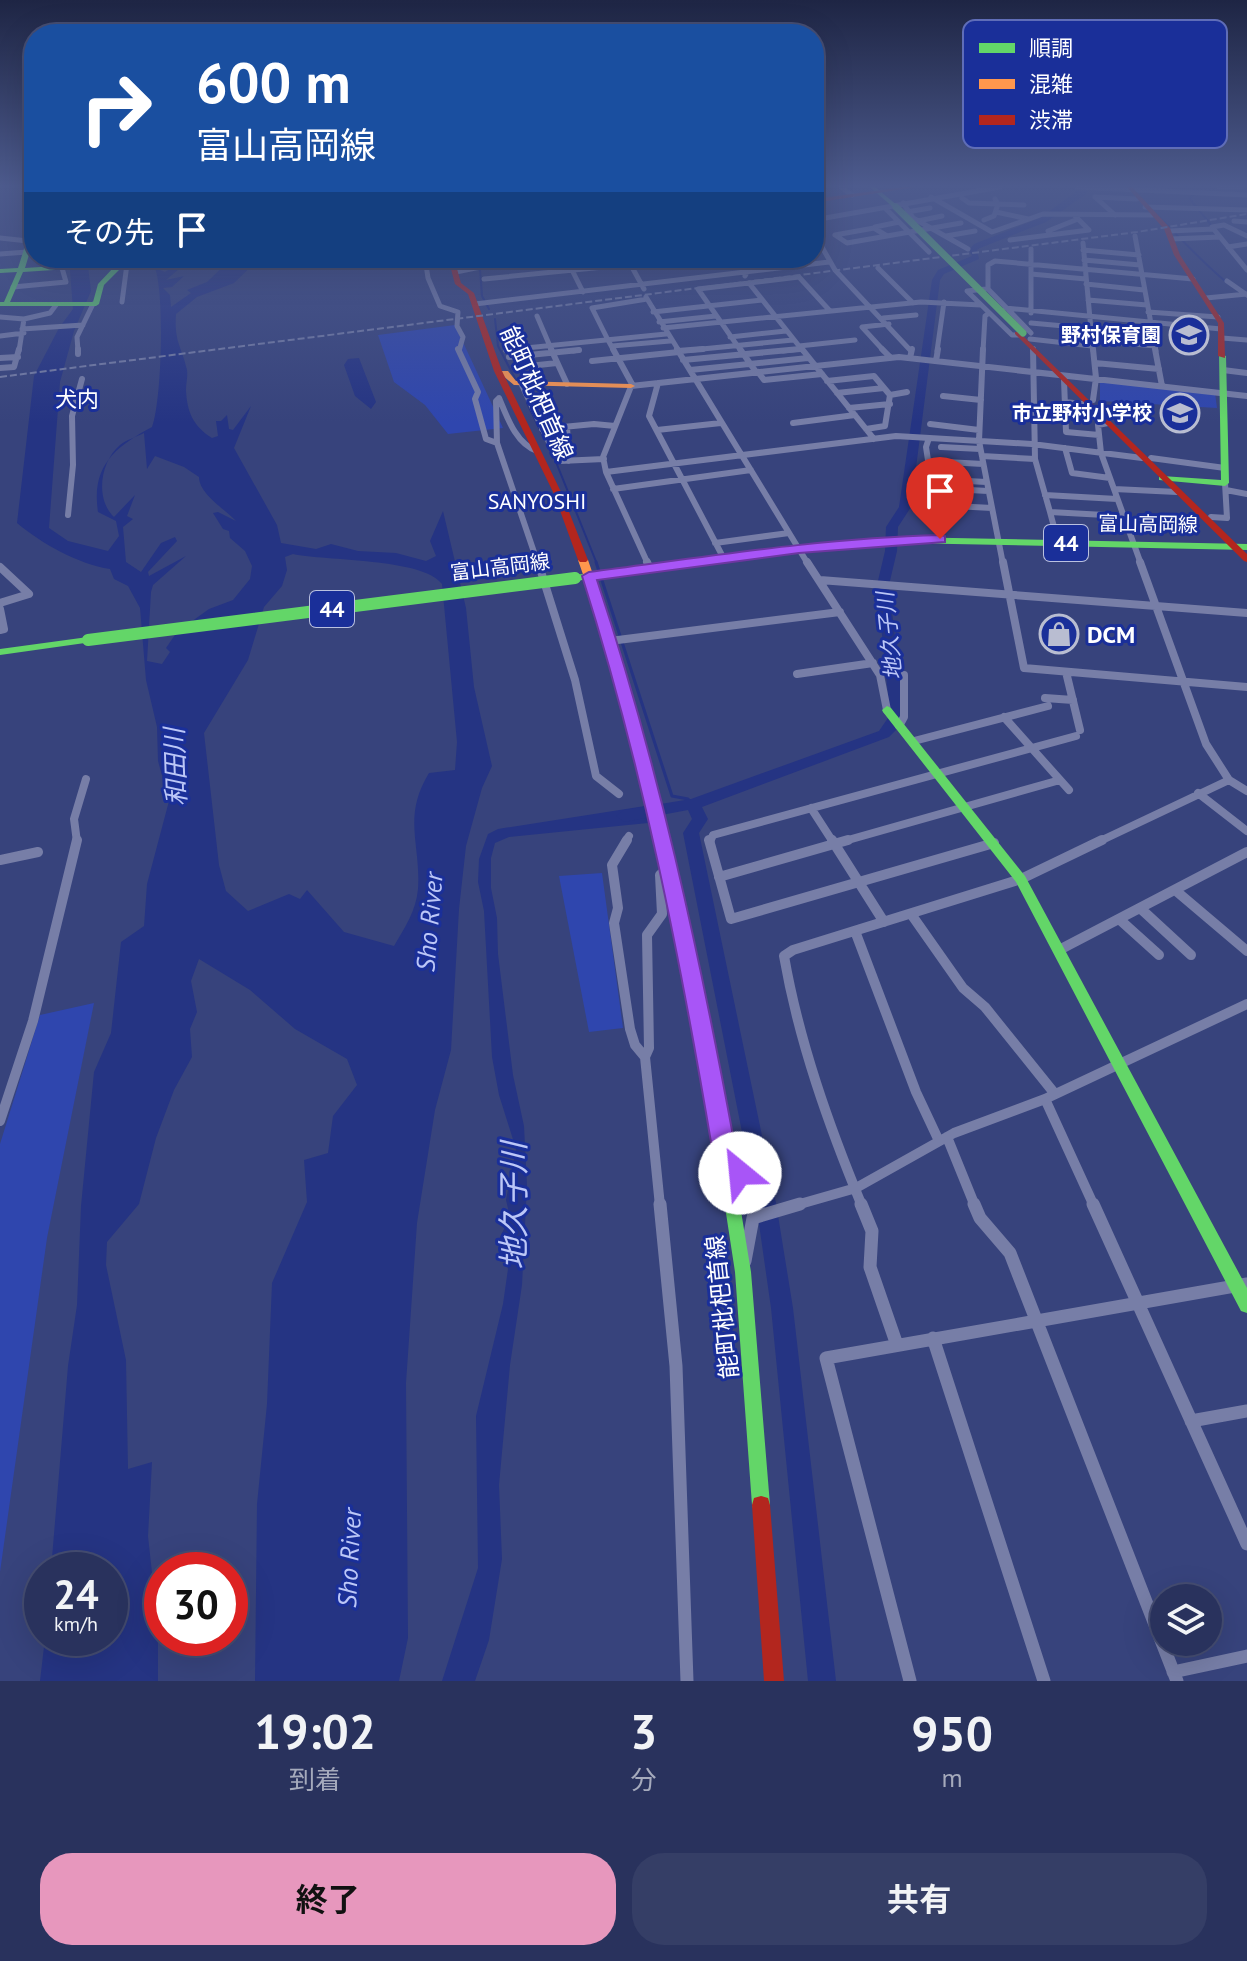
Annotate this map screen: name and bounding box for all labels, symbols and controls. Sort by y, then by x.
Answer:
legend [963,20,1227,148]
text: 順調 [1029,34,1073,62]
text: 600 m [196,46,351,118]
icon: right [64,56,168,160]
text: 混雑 [1029,70,1073,98]
text: 渋滞 [1029,106,1073,134]
text: 富山高岡線 [196,121,376,168]
icon: arrive [170,208,214,252]
text: その先 [64,212,154,251]
school or university icon: 野村保育園 [1168,314,1210,356]
street label: 能町枇杷首線 [494,321,580,465]
place label: 野村保育園 [1061,322,1161,348]
district label: 犬内 [55,385,99,413]
school or university icon: 市立野村小学校 [1159,392,1201,434]
place label: 市立野村小学校 [1012,400,1152,426]
pin [906,457,974,539]
icon: arrive [918,469,962,513]
district label: SANYOSHI [488,487,586,515]
street label: 富山高岡線 [1098,510,1198,538]
road number: 44 [1044,525,1088,561]
street label: 富山高岡線 [449,548,551,586]
water label: 地久子川 [870,589,908,681]
road number: 44 [310,591,354,627]
shop icon: DCM [1038,613,1080,655]
place label: DCM [1087,619,1135,650]
water label: 和田川 [157,724,193,807]
water label: Sho River [408,869,450,973]
position arrow [698,1131,782,1215]
water label: 地久子川 [492,1139,534,1270]
street label: 能町枇杷首線 [699,1234,745,1380]
water label: Sho River [330,1506,368,1609]
speed limit sign: 30 [144,1552,248,1656]
text: 24 [53,1568,99,1620]
map controls [1150,1584,1222,1656]
button: layers [1150,1584,1222,1656]
text: km/h [54,1611,98,1637]
text: 19:02 [254,1700,376,1762]
text: 3 [630,1700,657,1762]
text: 950 [911,1702,993,1764]
text: m [942,1761,963,1794]
text: 到着 [289,1763,341,1796]
text: 分 [631,1763,657,1796]
button: 終了 [40,1853,616,1945]
button: 共有 [632,1853,1207,1945]

